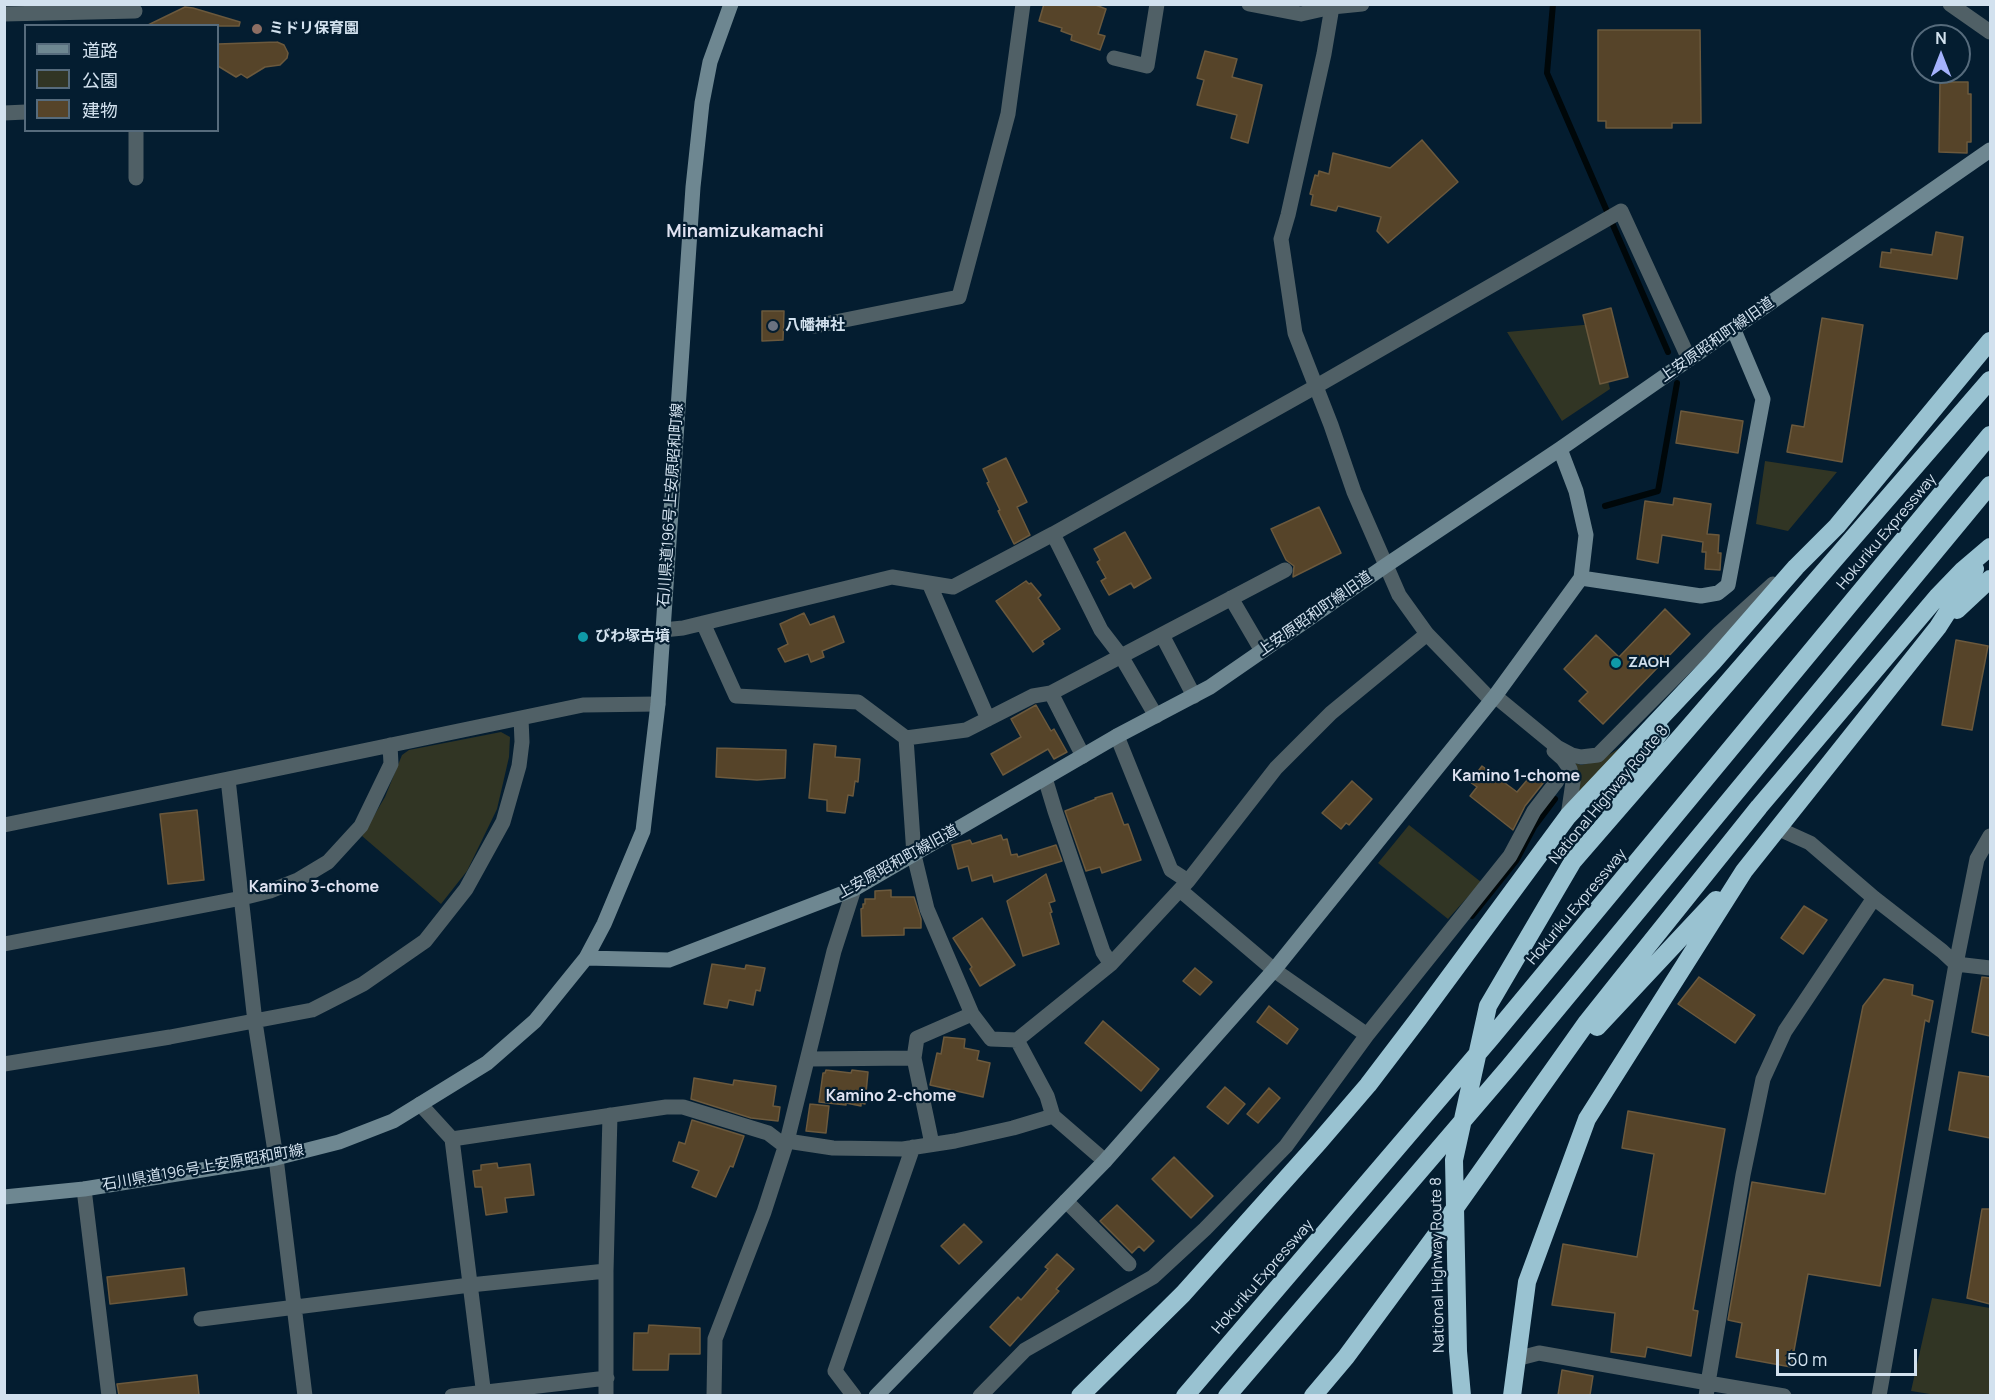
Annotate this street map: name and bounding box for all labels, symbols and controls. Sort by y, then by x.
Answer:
place label: ミドリ保育園 [269,20,359,38]
marker: ミドリ保育園 [250,22,264,36]
legend [24,24,219,132]
north arrow [1911,24,1971,84]
text: N [1935,27,1947,49]
text: 道路 [82,38,118,62]
text: 公園 [82,68,118,92]
text: 建物 [82,98,118,122]
district label: Minamizukamachi [666,221,824,243]
street label: 上安原昭和町線旧道 [1657,294,1777,386]
place label: 八幡神社 [785,317,845,335]
marker: 八幡神社 [766,319,780,333]
street label: 石川県道196号上安原昭和町線 [655,402,687,608]
street label: Hokuriku Expressway [1833,471,1941,593]
street label: 上安原昭和町線旧道 [1255,568,1375,660]
place label: びわ塚古墳 [595,628,670,646]
marker: びわ塚古墳 [576,630,590,644]
place label: ZAOH [1628,654,1670,672]
marker: ZAOH [1609,656,1623,670]
street label: National Highway Route 8 [1546,722,1672,868]
district label: Kamino 1-chome [1452,767,1580,787]
street label: 上安原昭和町線旧道 [835,821,961,903]
street label: Hokuriku Expressway [1523,846,1631,968]
district label: Kamino 3-chome [249,878,379,898]
district label: Kamino 2-chome [826,1087,956,1107]
street label: 石川県道196号上安原昭和町線 [101,1141,305,1195]
street label: National Highway Route 8 [1427,1177,1449,1353]
street label: Hokuriku Expressway [1209,1216,1317,1338]
scale bar [1779,1337,1920,1375]
text: 50 m [1787,1347,1827,1371]

